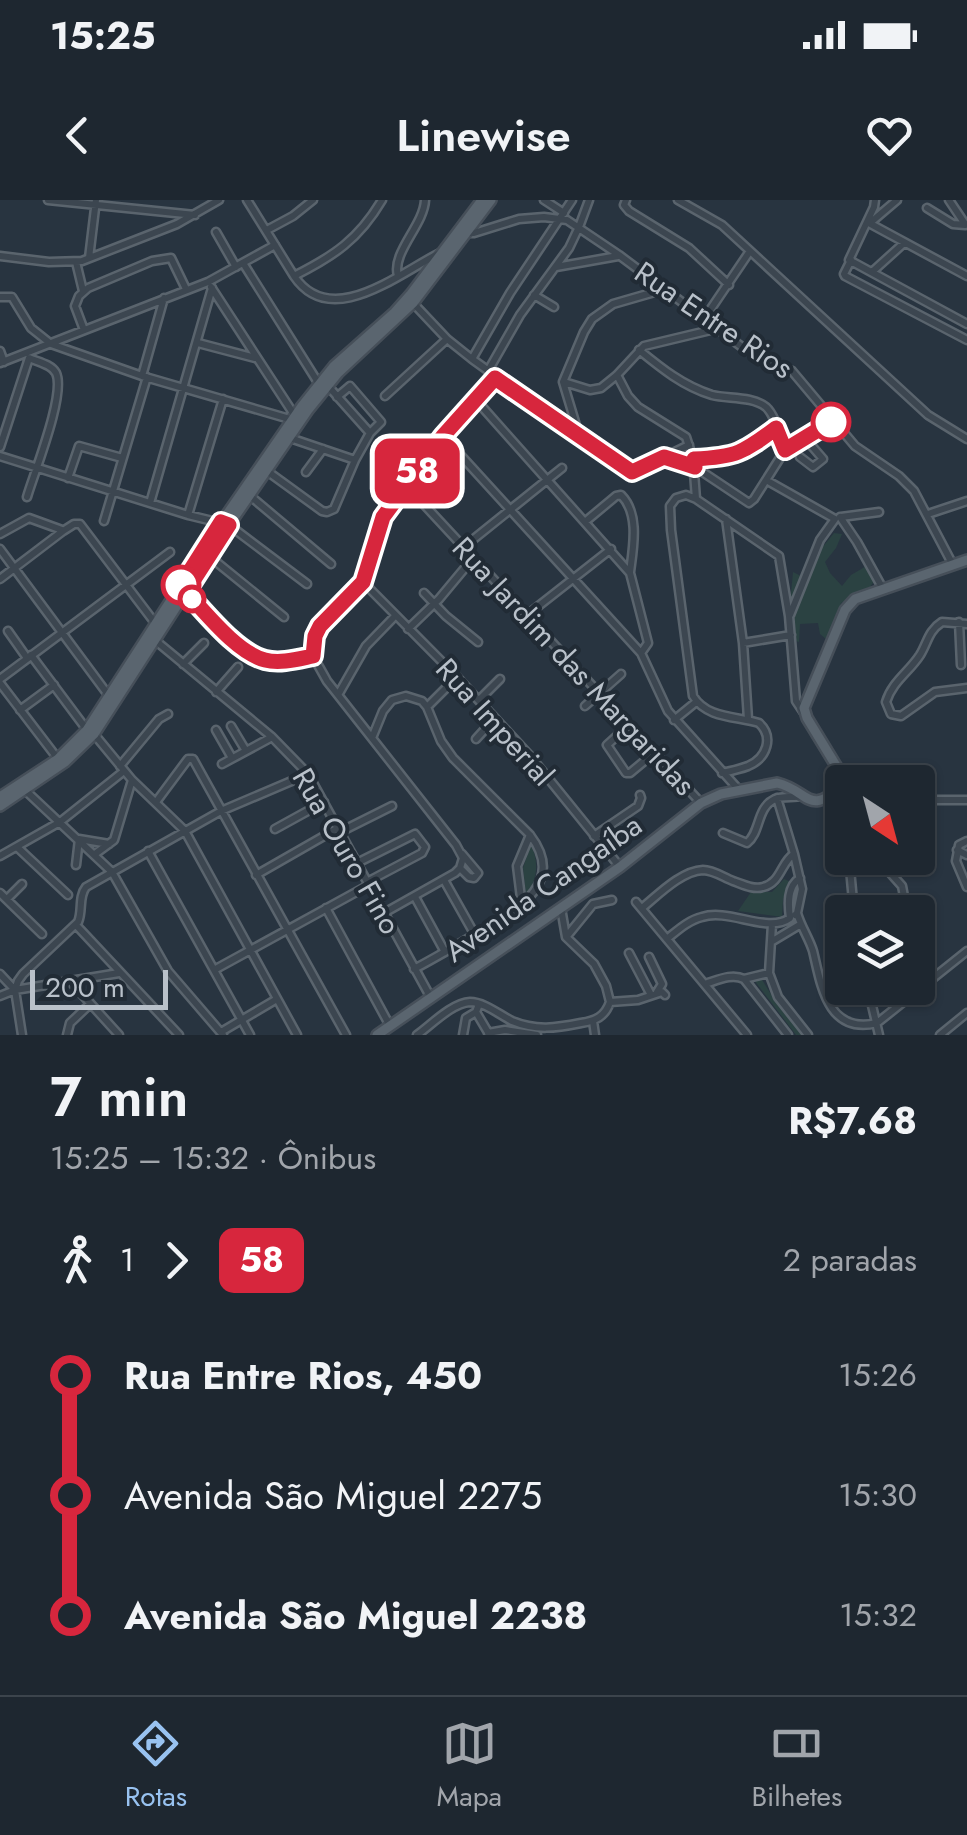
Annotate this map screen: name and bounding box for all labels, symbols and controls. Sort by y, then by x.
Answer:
text: 15:25 [50,8,156,63]
text: Linewise [396,103,571,168]
icon: back [50,108,105,163]
icon: heart [862,108,917,163]
street label: Rua Entre Rios [626,251,802,389]
unlabelled marker [812,403,850,441]
line badge: 58 [372,438,462,504]
text: 58 [395,446,439,496]
street label: Rua Jardim das Margaridas [442,527,706,805]
unlabelled marker [162,566,200,604]
unlabelled marker [179,586,205,612]
street label: Rua Imperial [426,649,564,795]
street label: Rua Ouro Fino [282,760,412,942]
north arrow [825,765,935,875]
map controls [825,765,935,1005]
street label: Avenida Cangaíba [436,804,650,972]
button: layers [825,895,935,1005]
scale bar [30,965,168,1010]
text: 200 m [45,967,125,1008]
text: 7 min [50,1057,188,1137]
text: R$7.68 [788,1093,917,1148]
text: 15:25 – 15:32 · Ônibus [50,1135,376,1181]
icon: walk [50,1233,105,1288]
icon: forward [149,1233,204,1288]
text: 58 [239,1235,284,1285]
text: 1 [120,1237,134,1283]
text: 2 paradas [783,1237,917,1283]
text: Rua Entre Rios, 450 [124,1348,482,1403]
text: 15:26 [838,1352,917,1398]
text: Avenida São Miguel 2275 [124,1468,542,1523]
text: 15:30 [838,1472,917,1518]
text: Avenida São Miguel 2238 [124,1588,587,1643]
text: 15:32 [839,1592,917,1638]
tab: Rotas [125,1716,187,1817]
tab: Mapa [436,1716,502,1817]
tab: Bilhetes [751,1716,842,1817]

